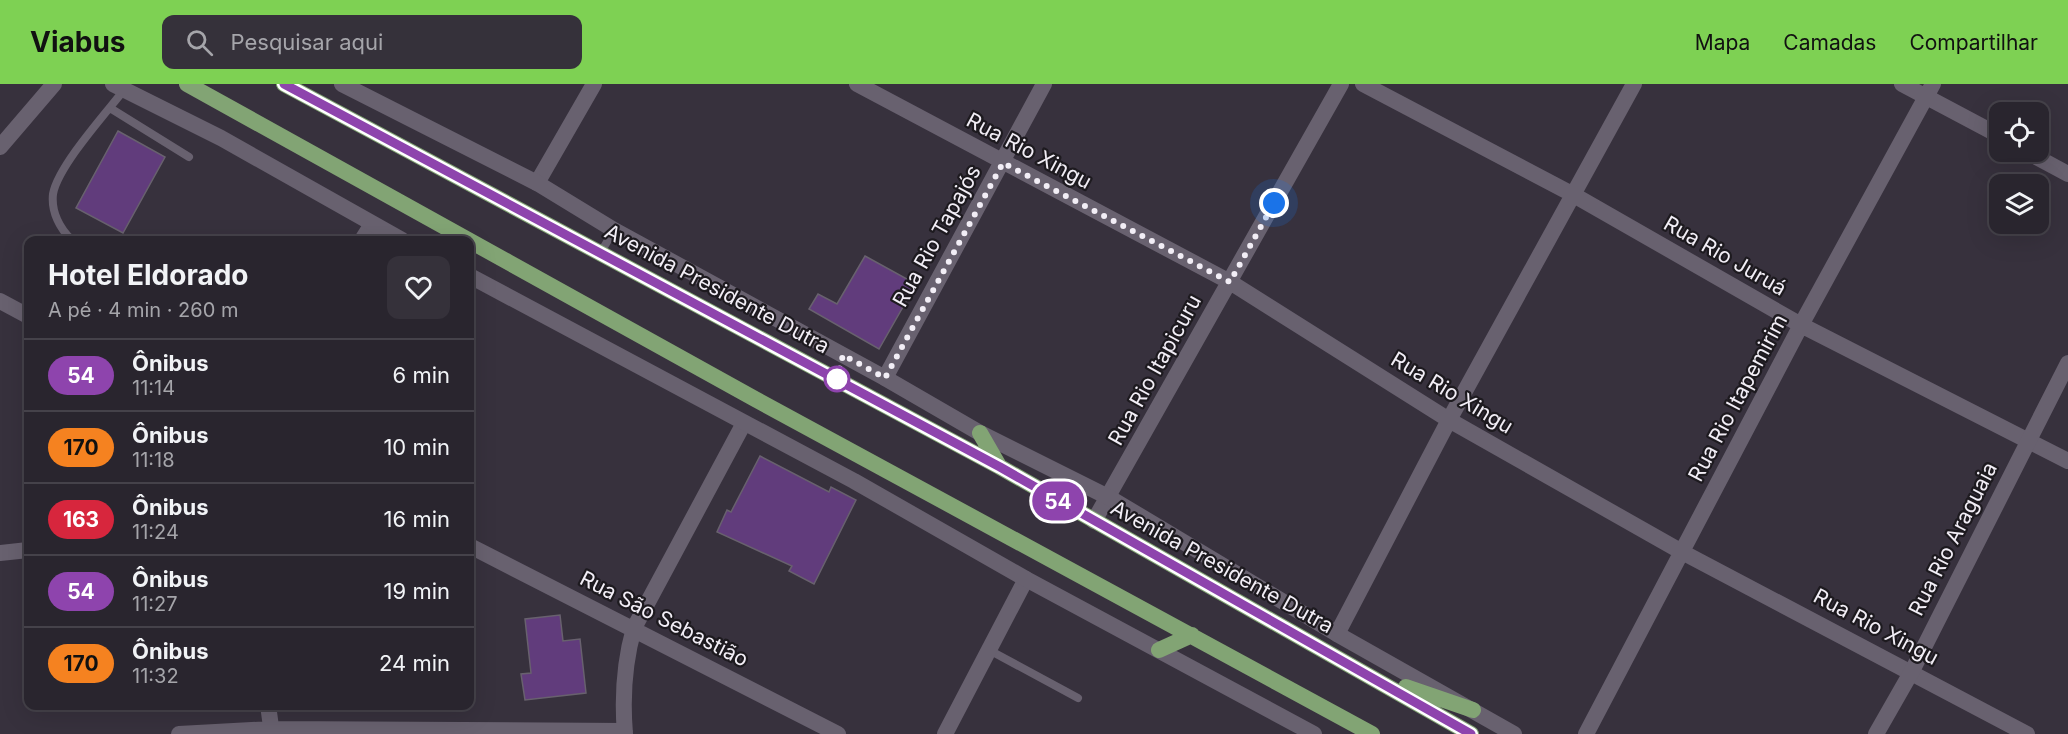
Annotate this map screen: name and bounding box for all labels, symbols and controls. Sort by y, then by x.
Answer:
search box [162,15,582,69]
text: Viabus [30,25,126,59]
icon: search [183,26,216,59]
text: Pesquisar aqui [231,29,383,55]
text: Mapa [1695,30,1750,55]
text: Camadas [1783,30,1876,55]
text: Compartilhar [1909,30,2038,55]
map controls [1989,102,2049,234]
button: locate [1989,102,2049,162]
street label: Rua Rio Xingu [963,107,1096,194]
street label: Rua Rio Tapajós [887,161,986,311]
button: layers [1989,174,2049,234]
your location [1259,188,1289,218]
street label: Rua Rio Juruá [1660,210,1791,301]
street label: Avenida Presidente Dutra [601,219,834,358]
button: heart [387,256,450,319]
text: Hotel Eldorado [48,258,248,292]
street label: Rua Rio Itapicuru [1103,290,1206,449]
text: A pé · 4 min · 260 m [48,298,238,322]
street label: Rua Rio Itapemirim [1683,310,1792,486]
street label: Rua Rio Xingu [1387,346,1518,439]
text: Ônibus [132,350,209,376]
text: 6 min [393,362,450,388]
text: 54 [67,363,95,388]
unlabelled marker [824,366,850,392]
text: 11:14 [132,376,175,400]
text: Ônibus [132,422,209,448]
text: 10 min [383,434,450,460]
text: 170 [63,435,99,460]
text: 11:18 [132,448,175,472]
street label: Rua Rio Araguaia [1903,458,2002,620]
line badge: 54 [1031,482,1085,520]
text: 54 [1044,489,1072,514]
text: Ônibus [132,494,209,520]
street label: Avenida Presidente Dutra [1107,495,1338,638]
text: 16 min [384,506,450,532]
text: 163 [63,507,99,532]
text: 11:24 [132,520,179,544]
street label: Rua São Sebastião [576,565,752,672]
text: Ônibus [132,566,209,592]
text: 19 min [384,578,450,604]
text: 54 [67,579,95,604]
street label: Rua Rio Xingu [1810,583,1943,670]
text: 11:27 [132,592,178,616]
text: Ônibus [132,638,209,664]
text: 24 min [379,650,450,676]
text: 170 [63,651,99,676]
text: 11:32 [132,664,179,688]

